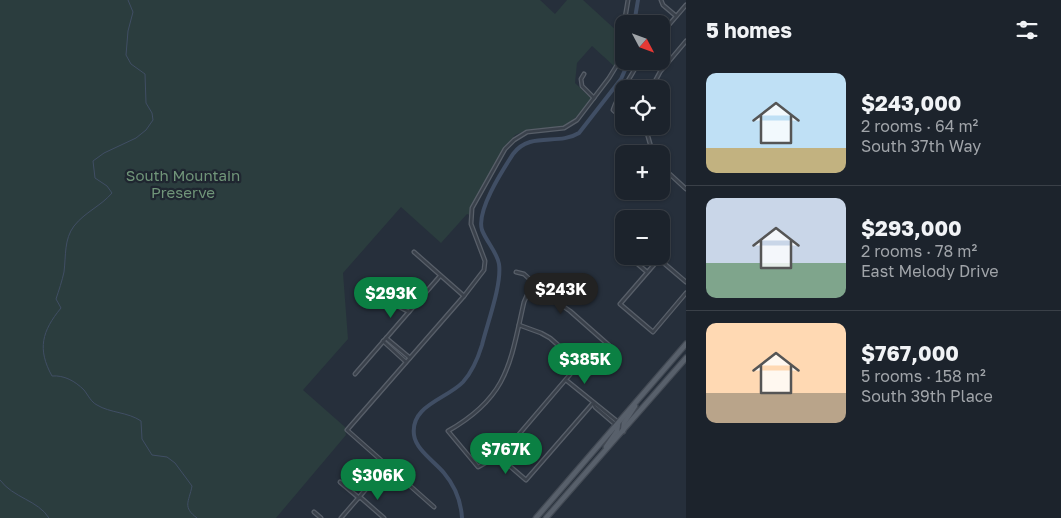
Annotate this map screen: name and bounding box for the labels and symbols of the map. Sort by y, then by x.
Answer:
north arrow [615,15,670,70]
park label: South Mountain Preserve [126,166,240,201]
pin: $243K [526,272,596,315]
pin: $293K [356,276,426,319]
pin: $385K [550,342,620,385]
pin: $767K [471,432,541,475]
pin: $306K [343,458,413,501]

